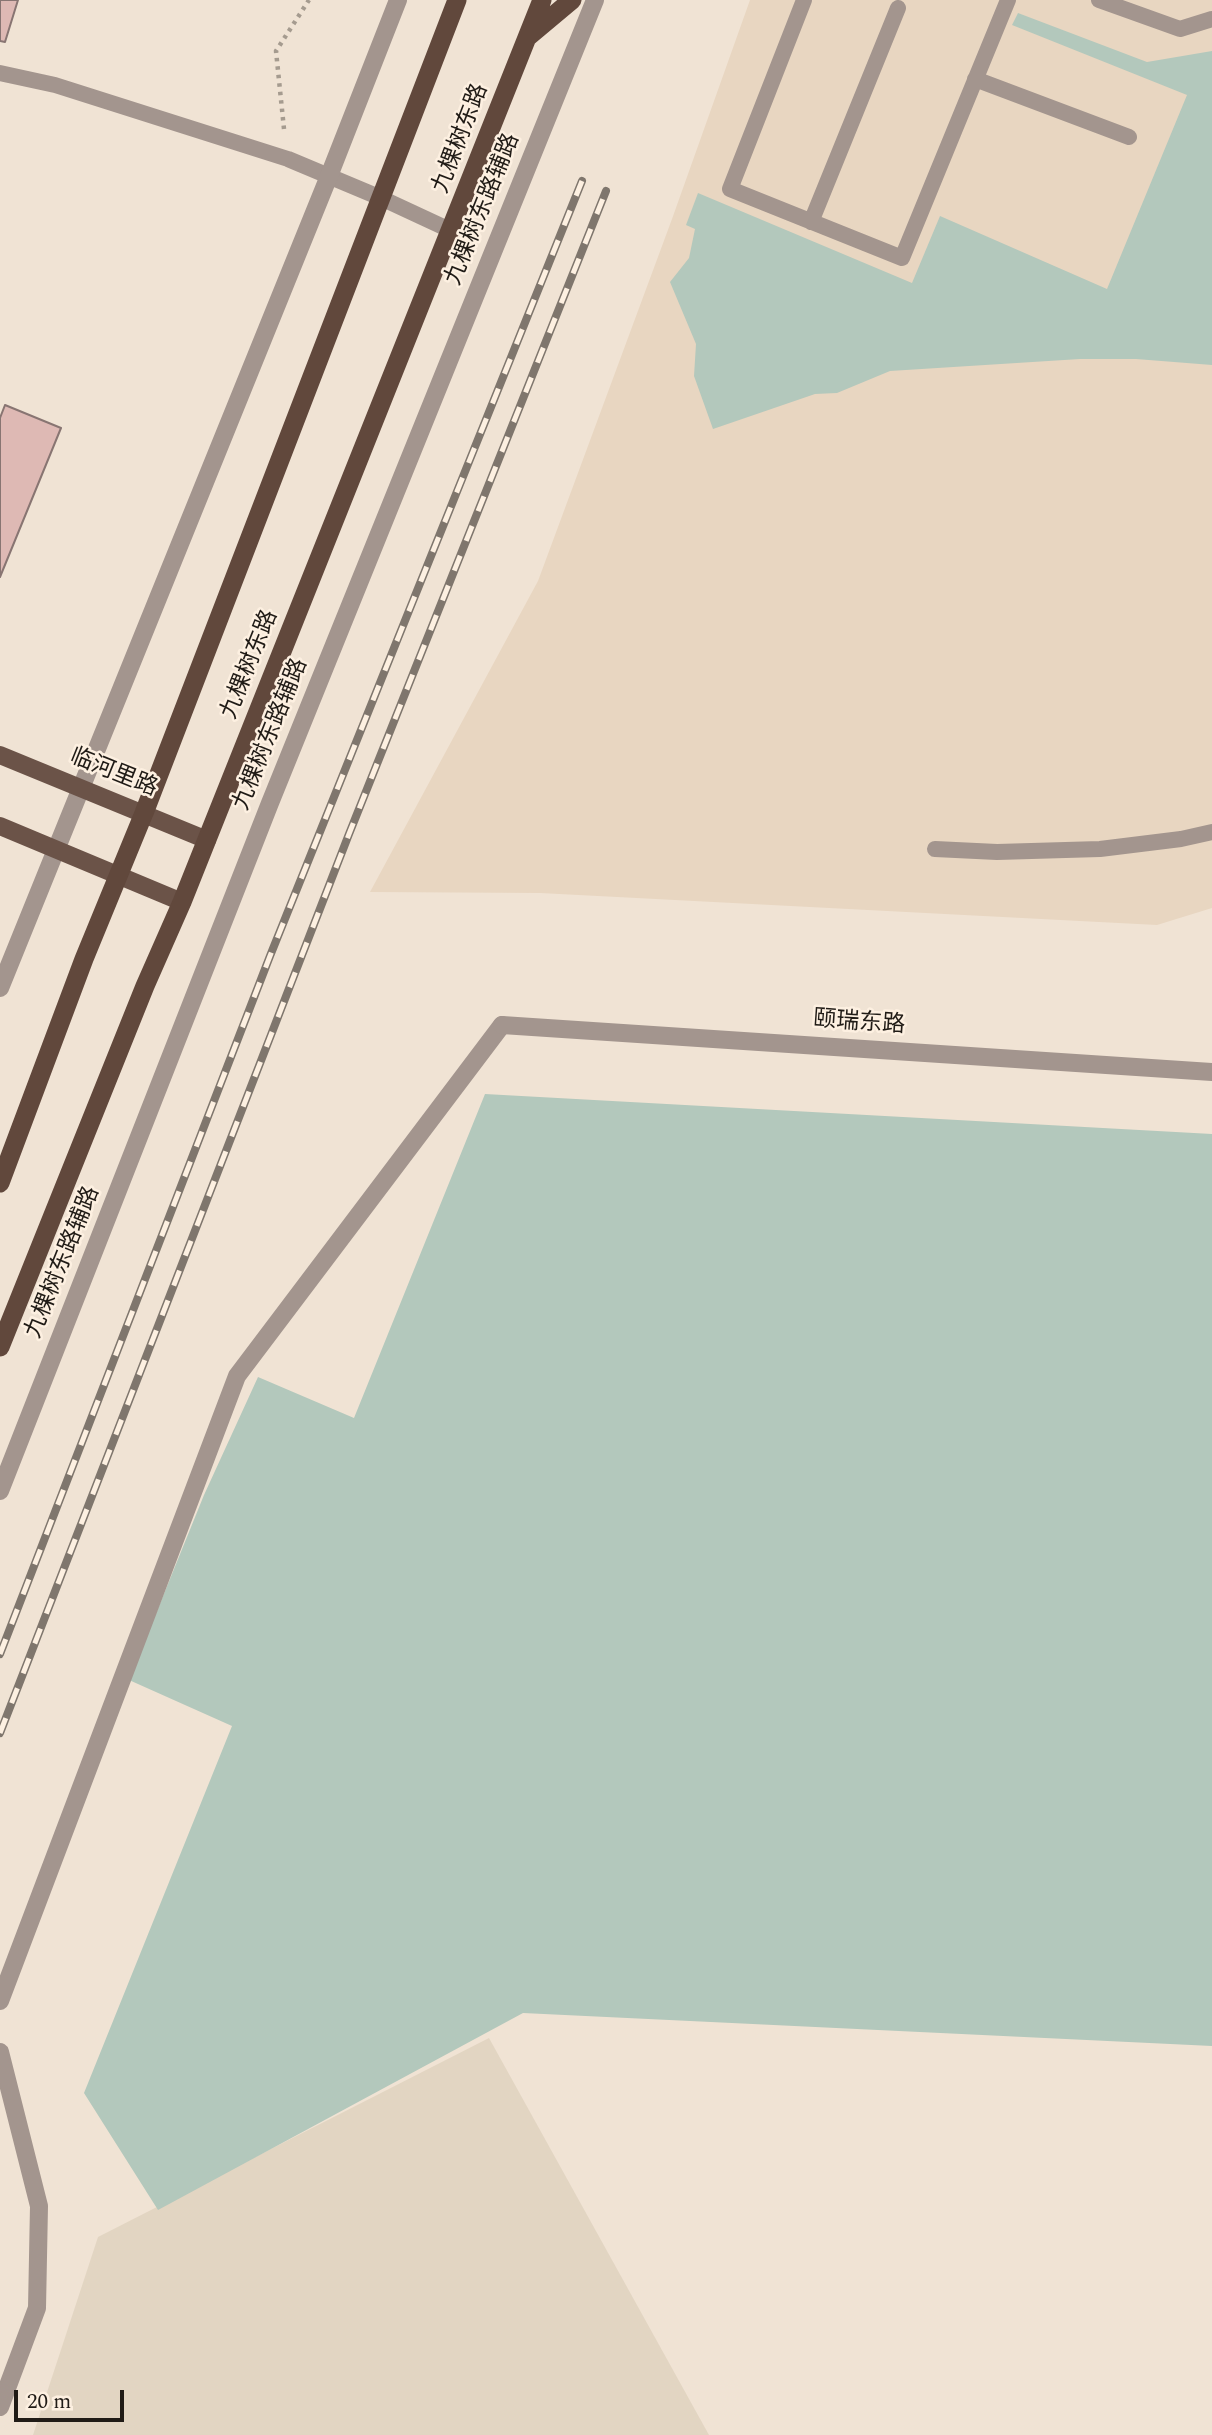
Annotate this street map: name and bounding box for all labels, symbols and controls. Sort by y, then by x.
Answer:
street label: 九棵树东路 [429,80,495,198]
street label: 九棵树东路辅路 [441,130,527,290]
street label: 九棵树东路 [217,607,285,723]
street label: 九棵树东路辅路 [229,655,315,815]
street label: 临河里路 [65,744,161,804]
street label: 颐瑞东路 [812,1007,906,1041]
street label: 九棵树东路辅路 [21,1183,107,1343]
scale bar [18,2376,128,2420]
text: 20 m [27,2386,71,2418]

